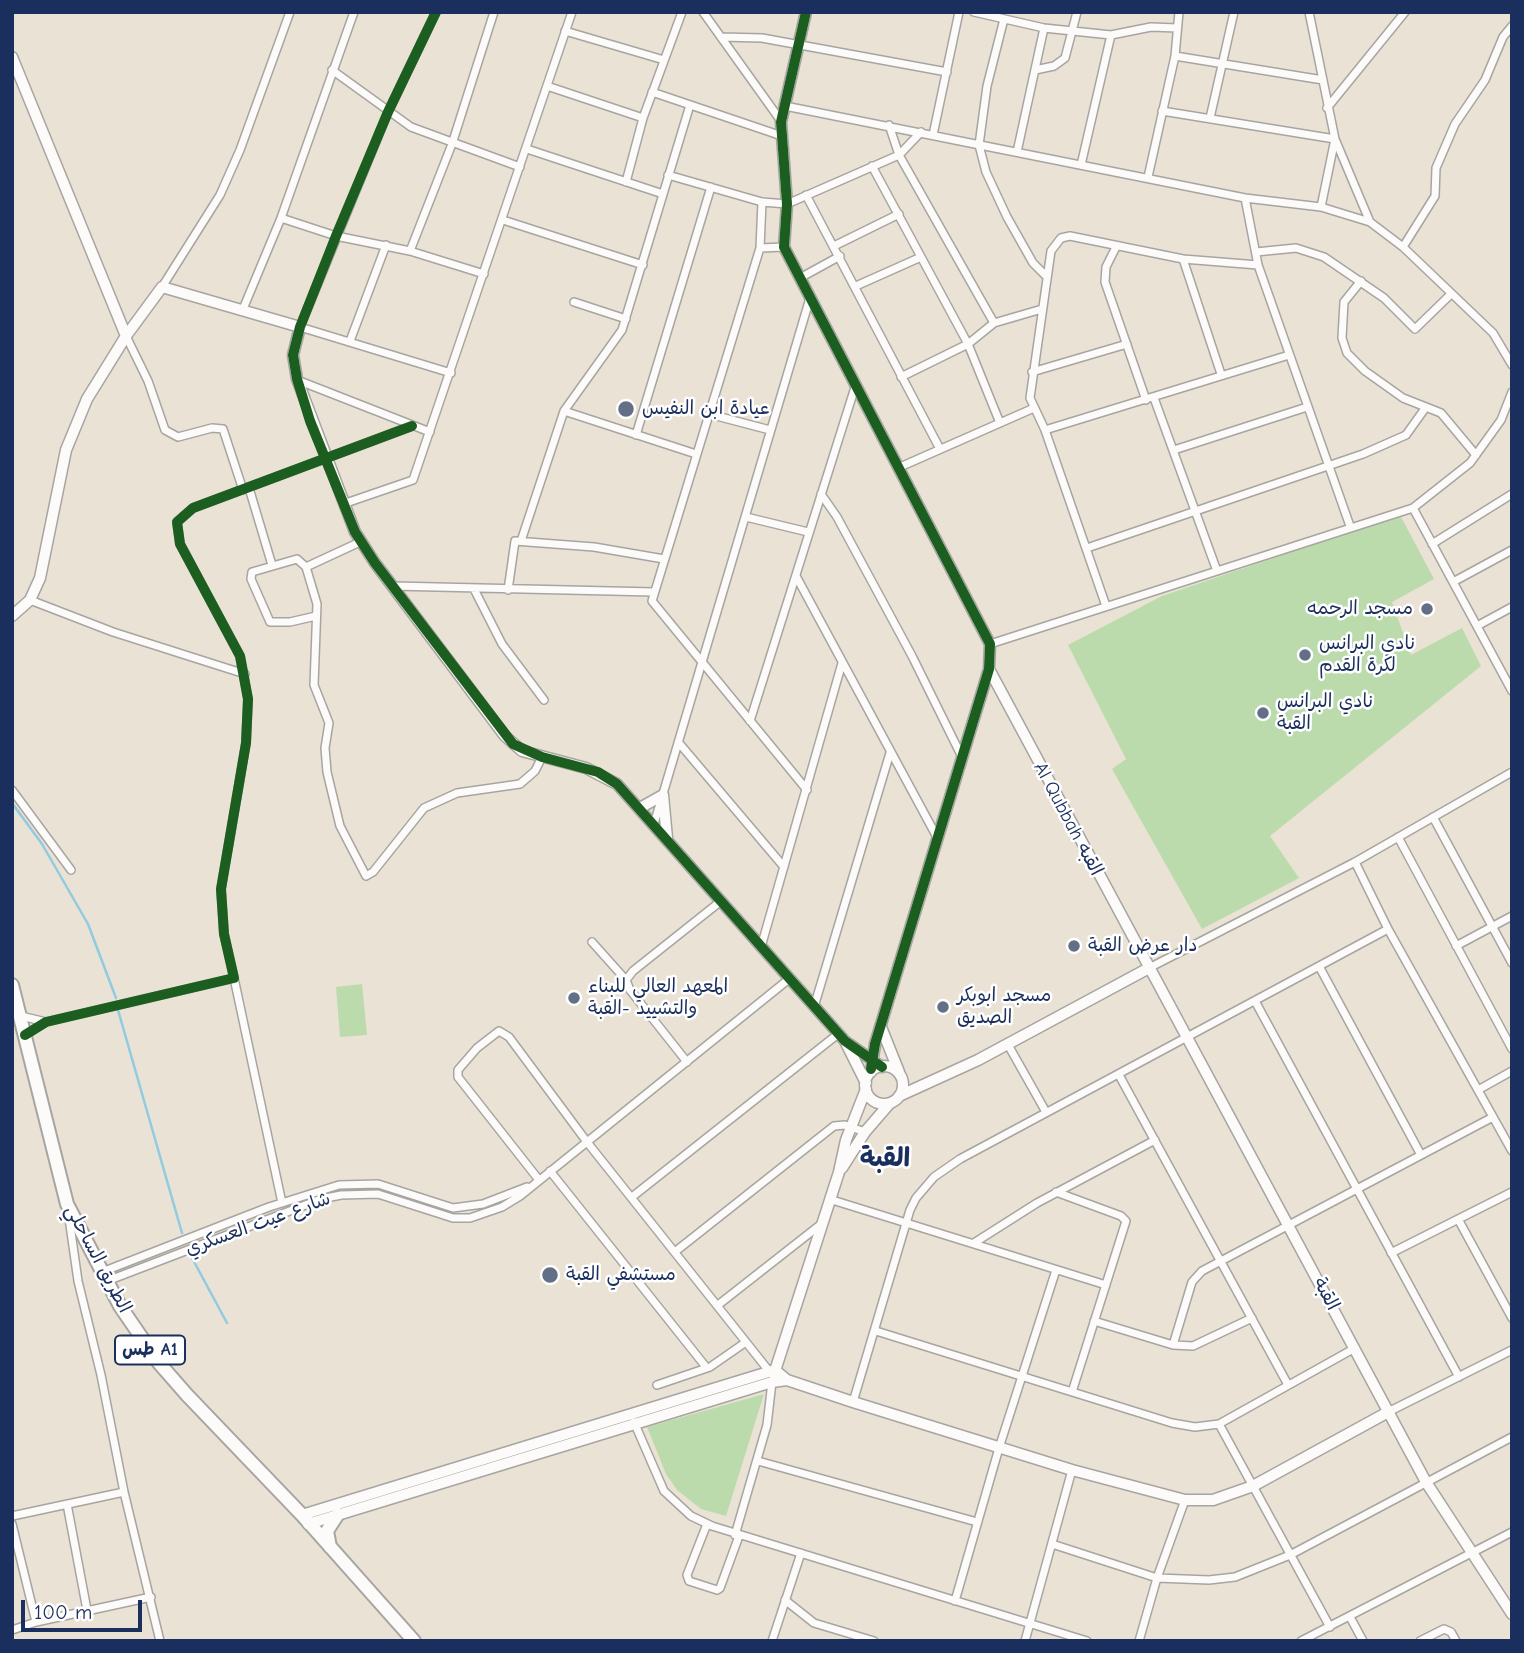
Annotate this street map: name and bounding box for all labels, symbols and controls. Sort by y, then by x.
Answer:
place label: عيادة ابن النفيس [642,398,770,420]
marker: عيادة ابن النفيس [616,399,636,419]
place label: مسجد الرحمه [1307,598,1413,620]
marker: مسجد الرحمه [1419,601,1435,617]
place label: نادي البرانس لكرة القدم [1319,633,1415,677]
marker: نادي البرانس لكرة القدم [1297,647,1313,663]
place label: نادي البرانس القبة [1277,691,1373,735]
marker: نادي البرانس القبة [1255,705,1271,721]
street label: Al Qubbah القبه [1028,758,1108,880]
place label: دار عرض القبة [1088,935,1198,957]
marker: دار عرض القبة [1066,938,1082,954]
place label: المعهد العالي للبناء والتشييد -القبة [588,976,728,1020]
place label: مسجد ابوبكر الصديق [957,985,1051,1029]
marker: المعهد العالي للبناء والتشييد -القبة [566,990,582,1006]
marker: مسجد ابوبكر الصديق [935,999,951,1015]
district label: القبة [860,1143,910,1175]
street label: شارع عيت العسكري [182,1187,334,1261]
street label: الطريق الساحلي [60,1201,136,1317]
place label: مستشفي القبة [566,1264,676,1286]
marker: مستشفي القبة [540,1265,560,1285]
street label: القبة [1308,1274,1344,1314]
road number: طس A1 [115,1336,185,1364]
scale bar [24,1586,145,1630]
text: 100 m [34,1600,92,1624]

